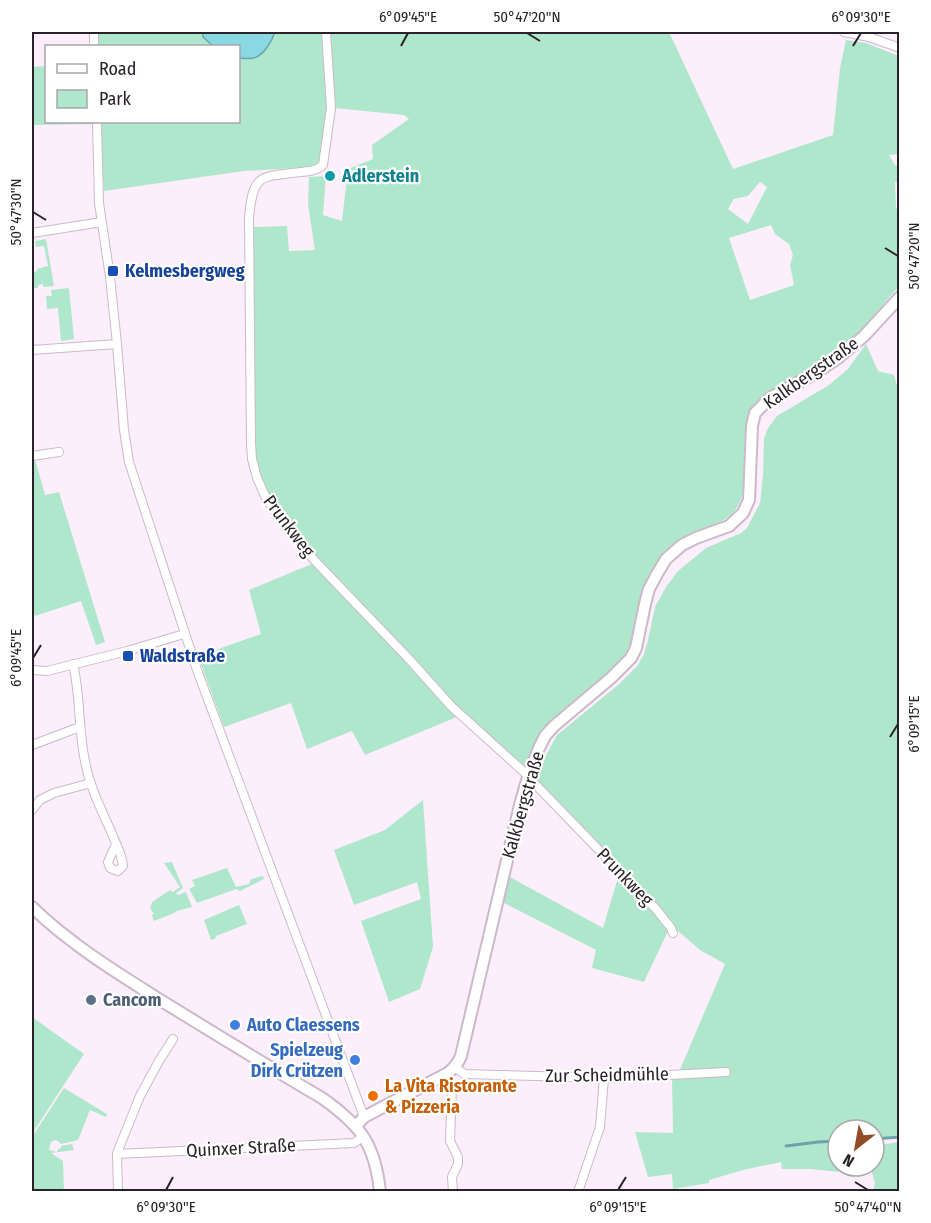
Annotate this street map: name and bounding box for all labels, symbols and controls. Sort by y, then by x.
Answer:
text: 6°09'45"E [379,8,437,26]
text: 50°47'20"N [493,8,561,26]
text: 6°09'30"E [831,8,891,26]
legend [45,45,240,123]
text: Road [99,58,136,80]
text: Park [99,88,132,110]
place label: Adlerstein [341,165,419,187]
marker: Adlerstein [323,169,337,183]
text: 50°47'30"N [7,178,25,246]
text: 50°47'20"N [905,222,923,290]
place label: Kelmesbergweg [125,260,245,282]
marker: Kelmesbergweg [106,264,120,278]
street label: Kalkbergstraße [759,332,863,414]
street label: Prunkweg [259,491,320,562]
text: 6°09'45"E [7,629,25,687]
place label: Waldstraße [140,645,225,667]
marker: Waldstraße [121,649,135,663]
text: 6°09'15"E [905,695,923,753]
street label: Kalkbergstraße [497,749,549,861]
street label: Prunkweg [592,844,658,911]
place label: Cancom [103,989,161,1011]
marker: Cancom [84,993,98,1007]
place label: Auto Claessens [246,1014,360,1036]
marker: Auto Claessens [228,1018,242,1032]
place label: Spielzeug Dirk Crützen [251,1039,343,1082]
marker: Spielzeug Dirk Crützen [348,1053,362,1067]
street label: Zur Scheidmühle [545,1063,669,1087]
place label: La Vita Ristorante & Pizzeria [385,1075,517,1118]
marker: La Vita Ristorante & Pizzeria [366,1089,380,1103]
north arrow [826,1118,886,1178]
street label: Quinxer Straße [186,1134,296,1162]
text: N [840,1150,858,1171]
text: 6°09'30"E [136,1198,196,1216]
text: 6°09'15"E [589,1198,647,1216]
text: 50°47'40"N [834,1198,902,1216]

